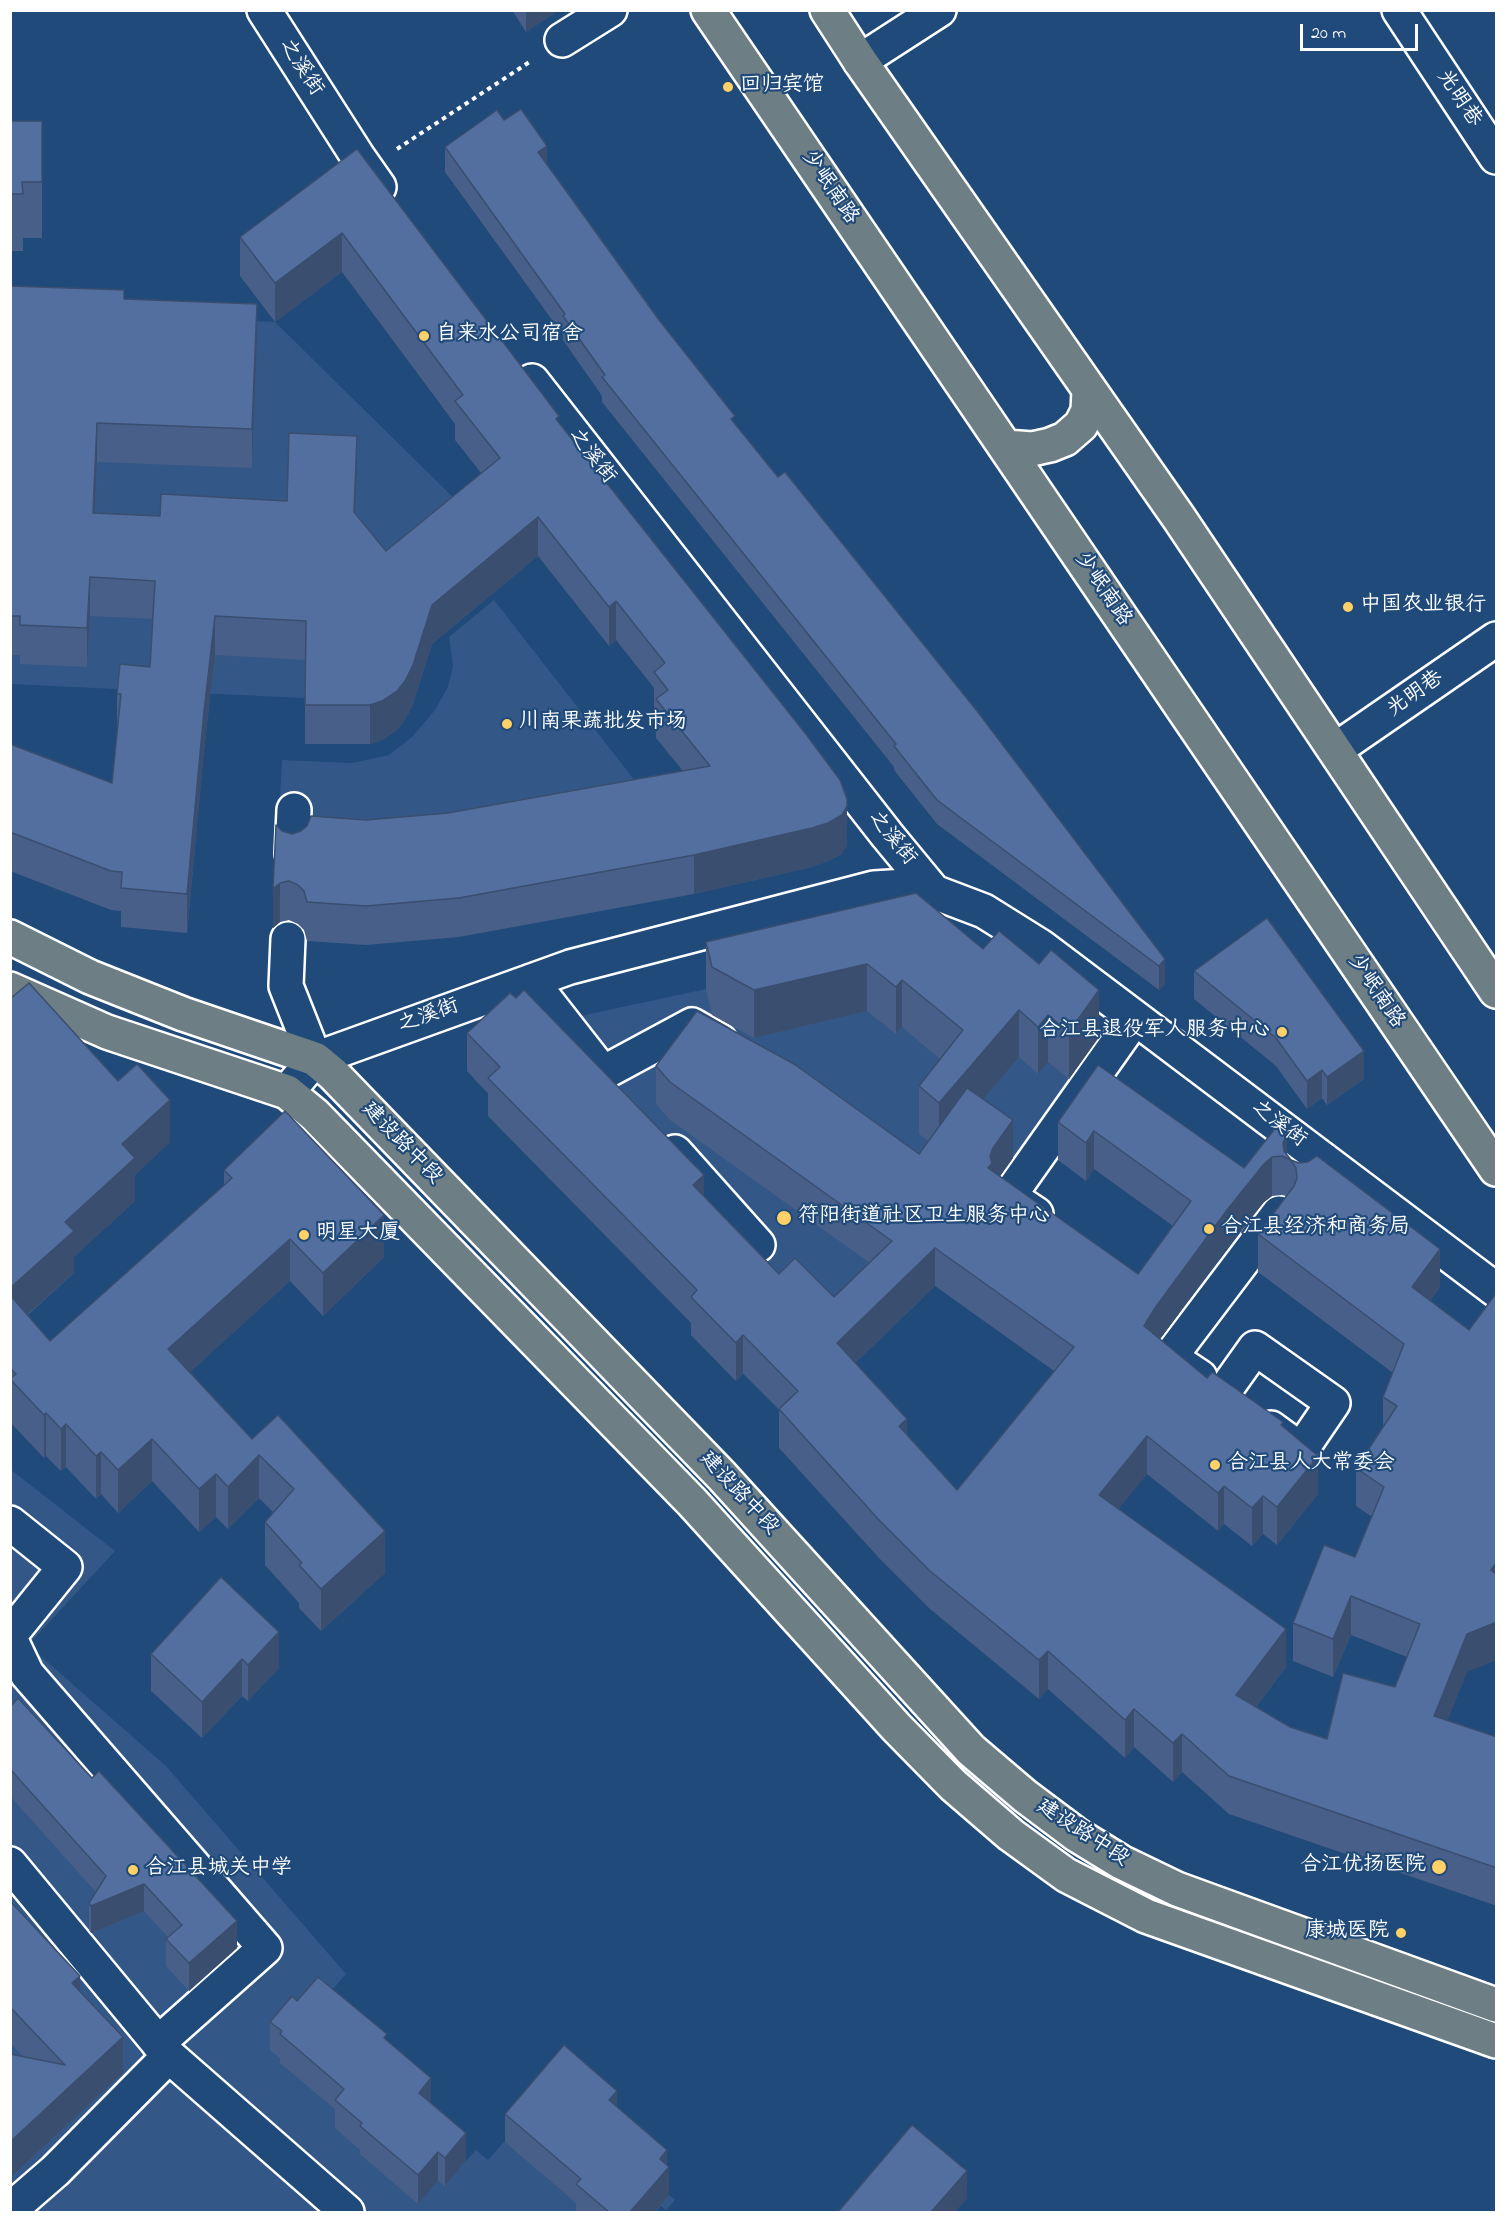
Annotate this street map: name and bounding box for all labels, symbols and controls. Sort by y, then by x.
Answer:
scale bar [1303,12,1422,50]
text: 20 m [1311,21,1346,47]
street label: 之溪街 [272,35,328,101]
street label: 光明巷 [1430,66,1486,132]
place label: 回归宾馆 [740,74,824,100]
marker: 回归宾馆 [721,80,735,94]
street label: 少岷南路 [795,146,863,230]
place label: 自来水公司宿舍 [436,323,583,349]
marker: 自来水公司宿舍 [417,329,431,343]
street label: 之溪街 [562,424,620,490]
street label: 少岷南路 [1068,548,1136,632]
place label: 中国农业银行 [1360,594,1486,620]
marker: 中国农业银行 [1341,600,1355,614]
street label: 光明巷 [1383,667,1449,723]
place label: 川南果蔬批发市场 [519,711,687,737]
marker: 川南果蔬批发市场 [500,717,514,731]
street label: 之溪街 [861,807,921,871]
street label: 少岷南路 [1341,950,1409,1034]
street label: 之溪街 [395,994,463,1040]
place label: 合江县退役军人服务中心 [1039,1019,1270,1045]
marker: 合江县退役军人服务中心 [1275,1025,1289,1039]
street label: 之溪街 [1245,1096,1311,1154]
street label: 建设路中段 [355,1097,447,1191]
place label: 符阳街道社区卫生服务中心 [798,1205,1050,1231]
marker: 符阳街道社区卫生服务中心 [775,1209,793,1227]
place label: 合江县经济和商务局 [1221,1216,1410,1242]
place label: 明星大厦 [316,1222,400,1248]
marker: 合江县经济和商务局 [1202,1222,1216,1236]
marker: 明星大厦 [297,1228,311,1242]
street label: 建设路中段 [693,1447,783,1541]
place label: 合江县人大常委会 [1227,1452,1395,1478]
marker: 合江县人大常委会 [1208,1458,1222,1472]
street label: 建设路中段 [1031,1795,1133,1873]
place label: 合江优扬医院 [1300,1854,1426,1880]
place label: 合江县城关中学 [145,1857,292,1883]
marker: 合江优扬医院 [1430,1858,1448,1876]
marker: 合江县城关中学 [126,1863,140,1877]
place label: 康城医院 [1305,1920,1389,1946]
marker: 康城医院 [1394,1926,1408,1940]

